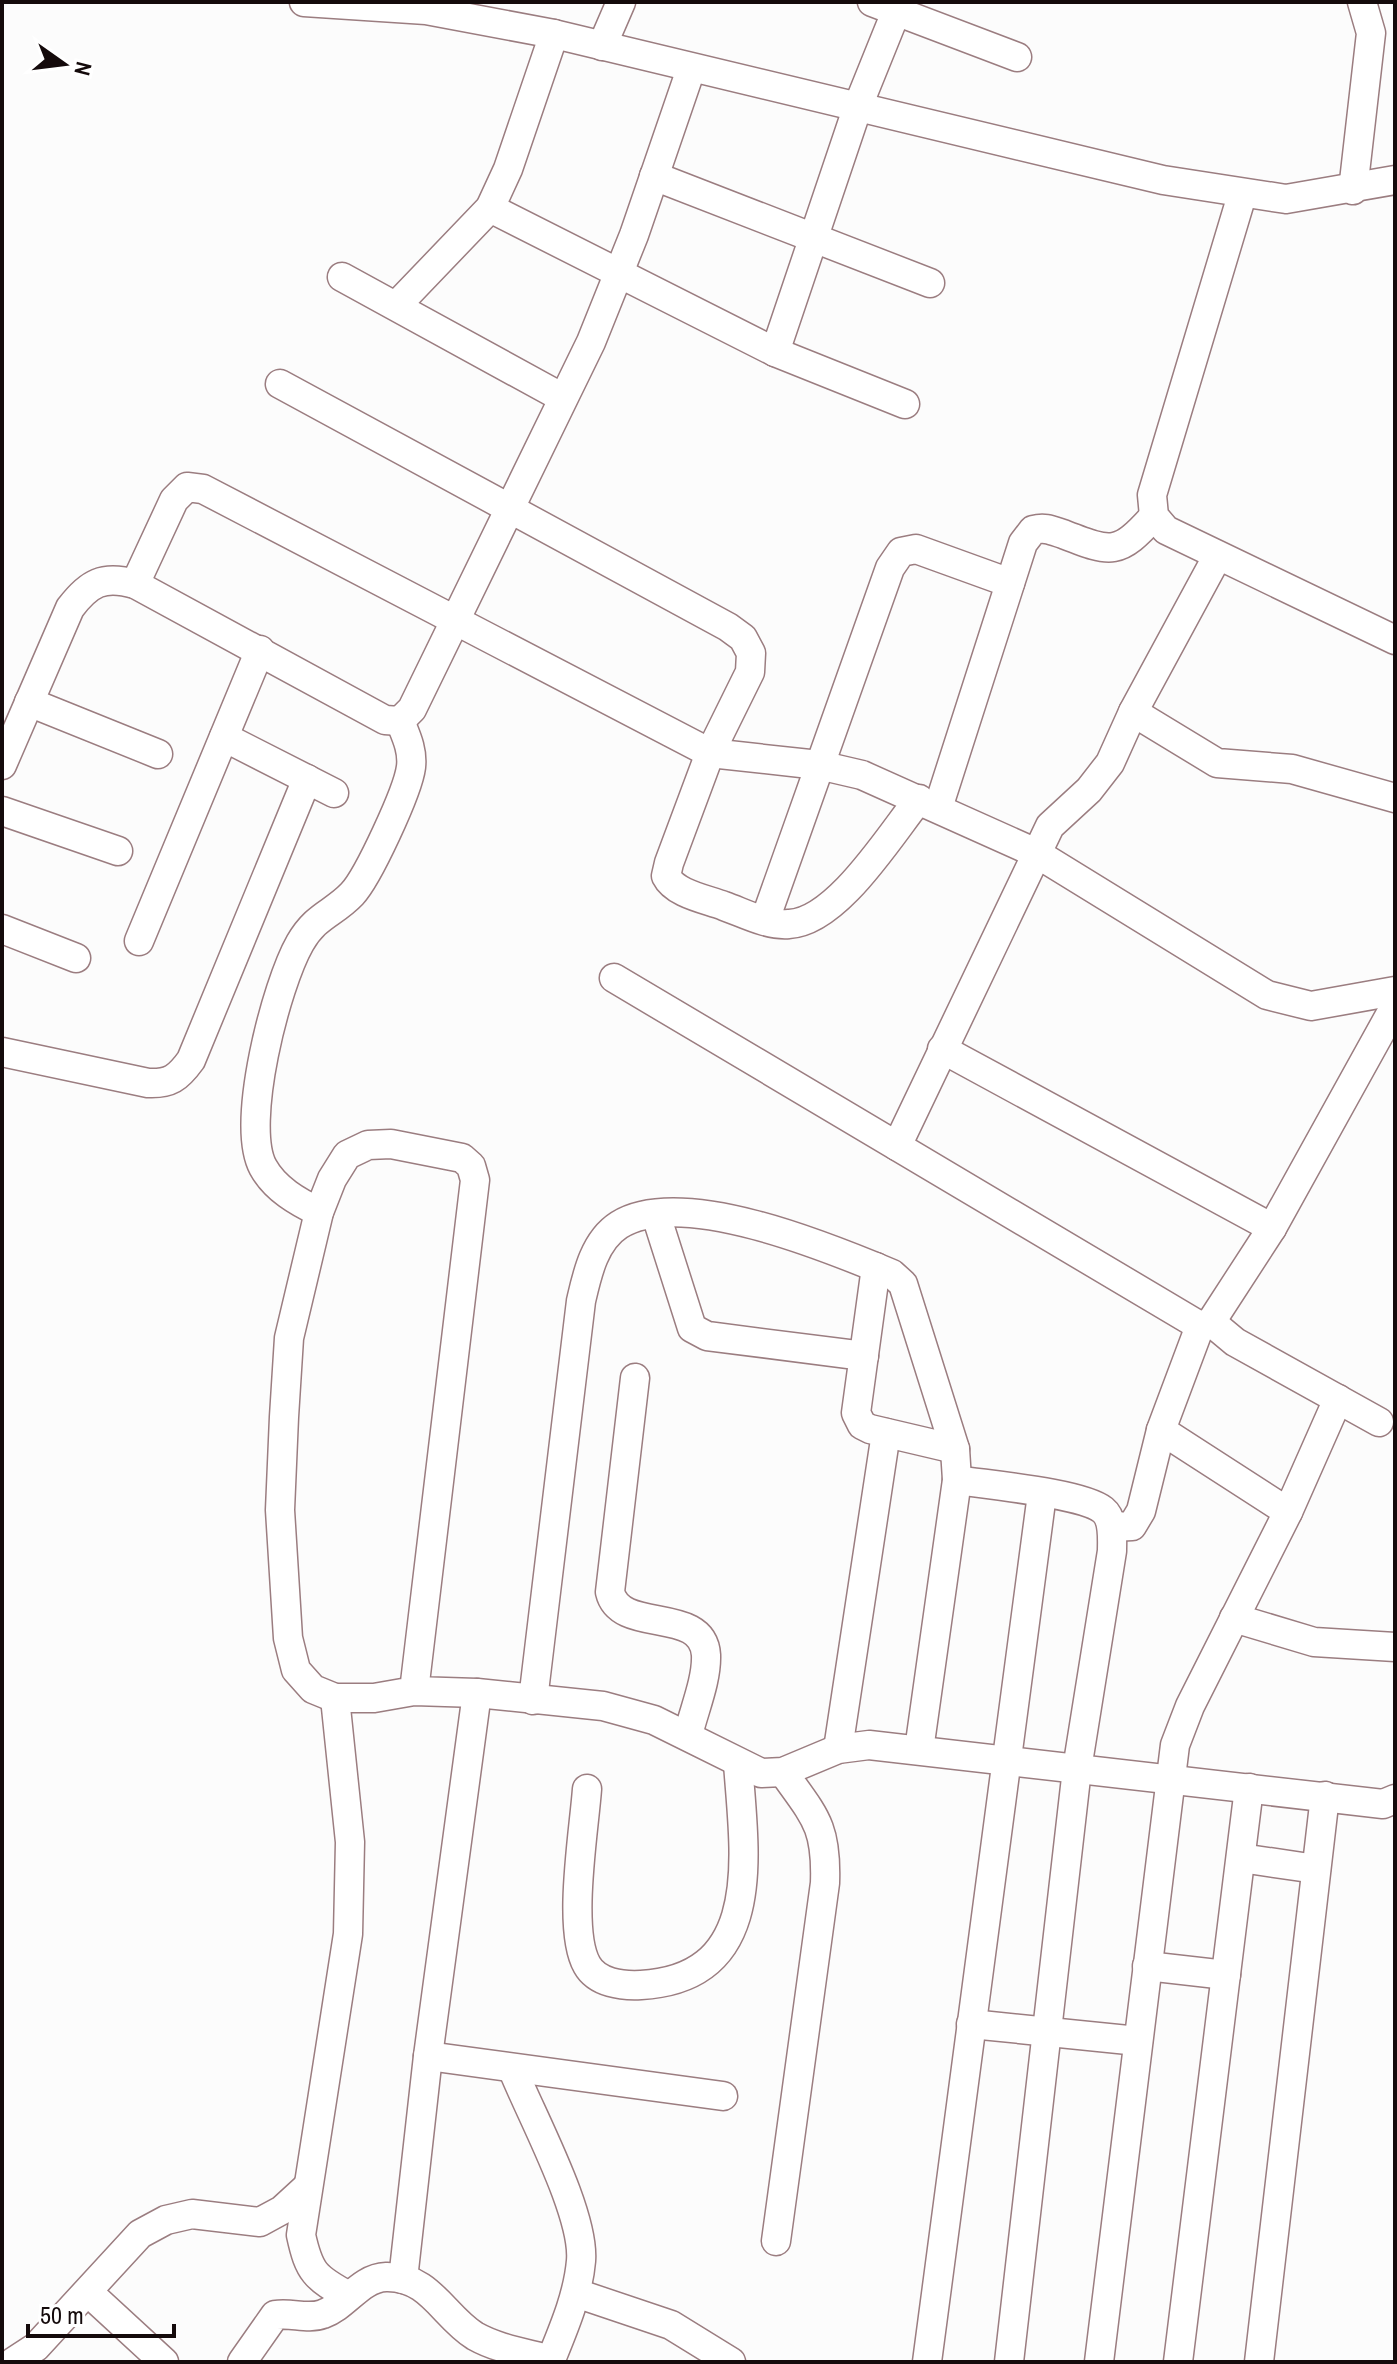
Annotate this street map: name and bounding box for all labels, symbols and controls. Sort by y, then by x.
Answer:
north arrow [24,24,104,104]
text: N [67,59,100,79]
scale bar [28,2288,174,2338]
text: 50 m [40,2299,84,2331]

